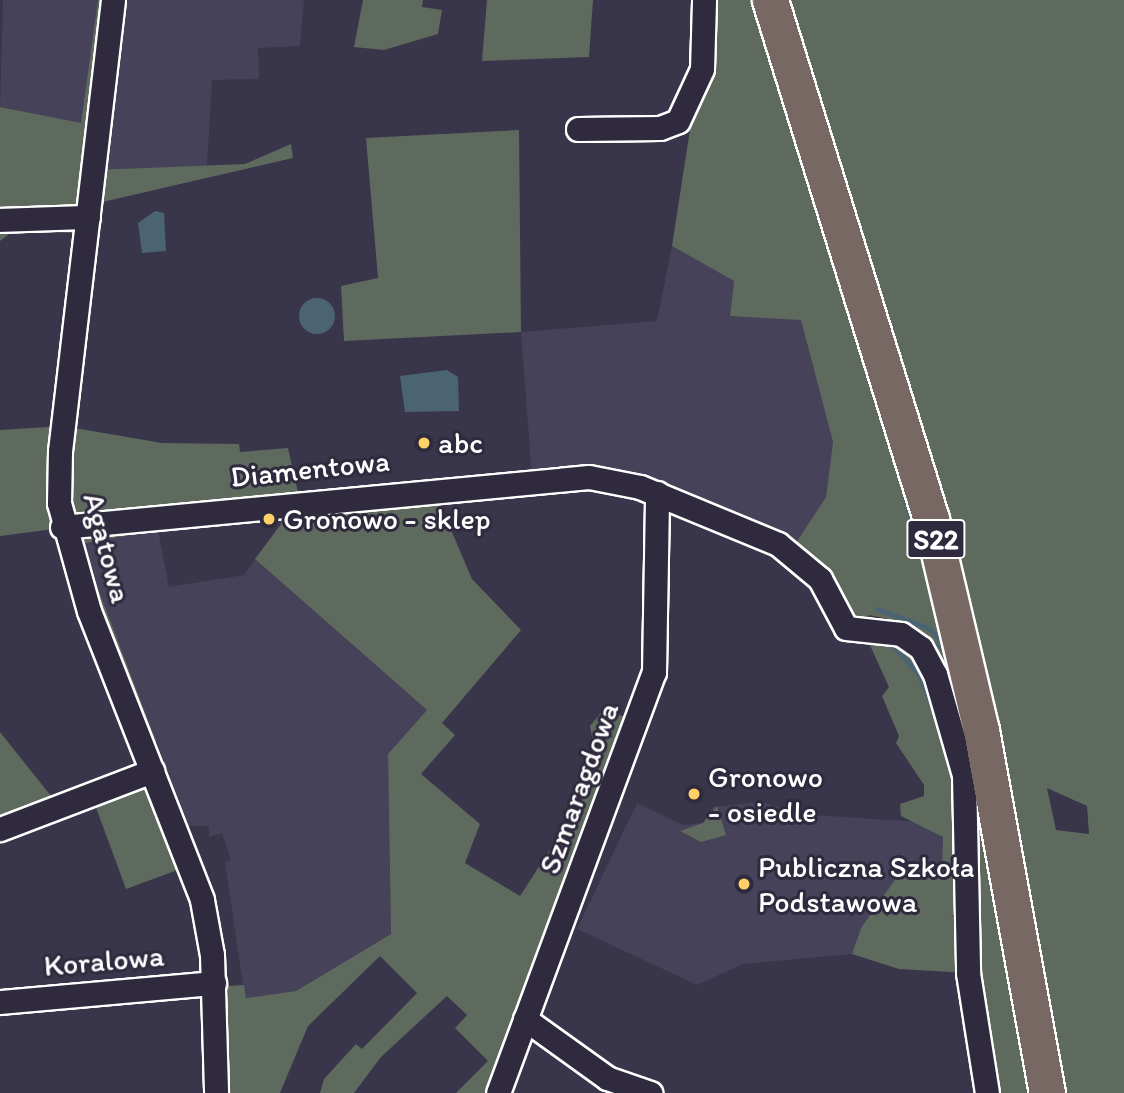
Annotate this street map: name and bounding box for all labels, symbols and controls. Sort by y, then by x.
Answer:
place label: abc [438,425,483,461]
marker: abc [416,435,432,451]
street label: Diamentowa [229,443,391,495]
street label: Agatowa [75,489,139,607]
place label: Gronowo - sklep [283,501,491,537]
marker: Gronowo - sklep [261,511,277,527]
road number: S22 [906,514,966,564]
street label: Szmaragdowa [531,697,627,879]
place label: Gronowo - osiedle [708,759,823,830]
marker: Gronowo - osiedle [686,786,702,802]
place label: Publiczna Szkoła Podstawowa [758,849,975,920]
marker: Publiczna Szkoła Podstawowa [736,876,752,892]
street label: Koralowa [42,938,166,984]

